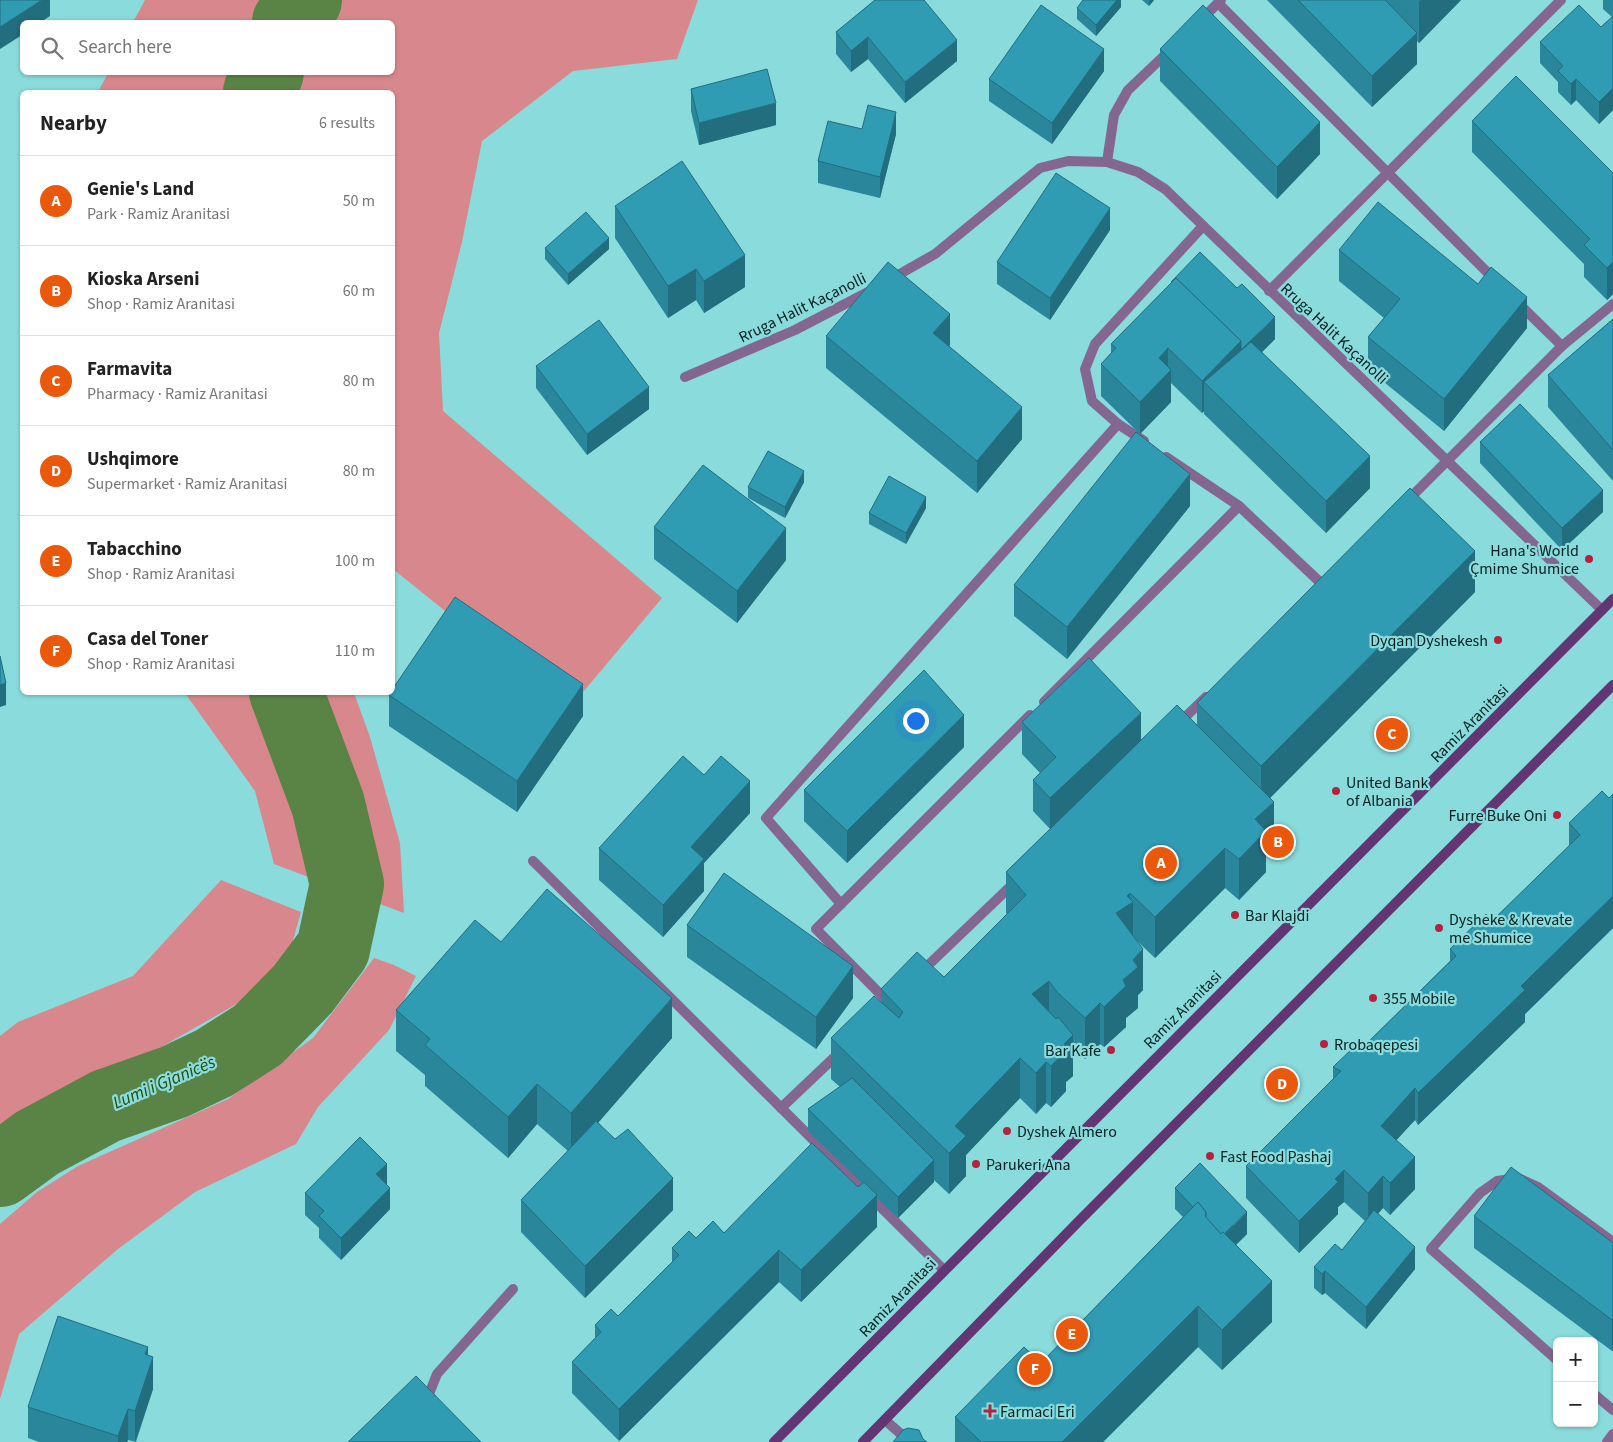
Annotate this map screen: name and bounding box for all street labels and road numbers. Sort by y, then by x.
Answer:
street label: Rruga Halit Kaçanolli [735,267,870,348]
street label: Rruga Halit Kaçanolli [1276,278,1393,389]
street label: Ramiz Aranitasi [1426,680,1514,768]
street label: Ramiz Aranitasi [1139,966,1227,1054]
street label: Ramiz Aranitasi [854,1253,941,1342]

